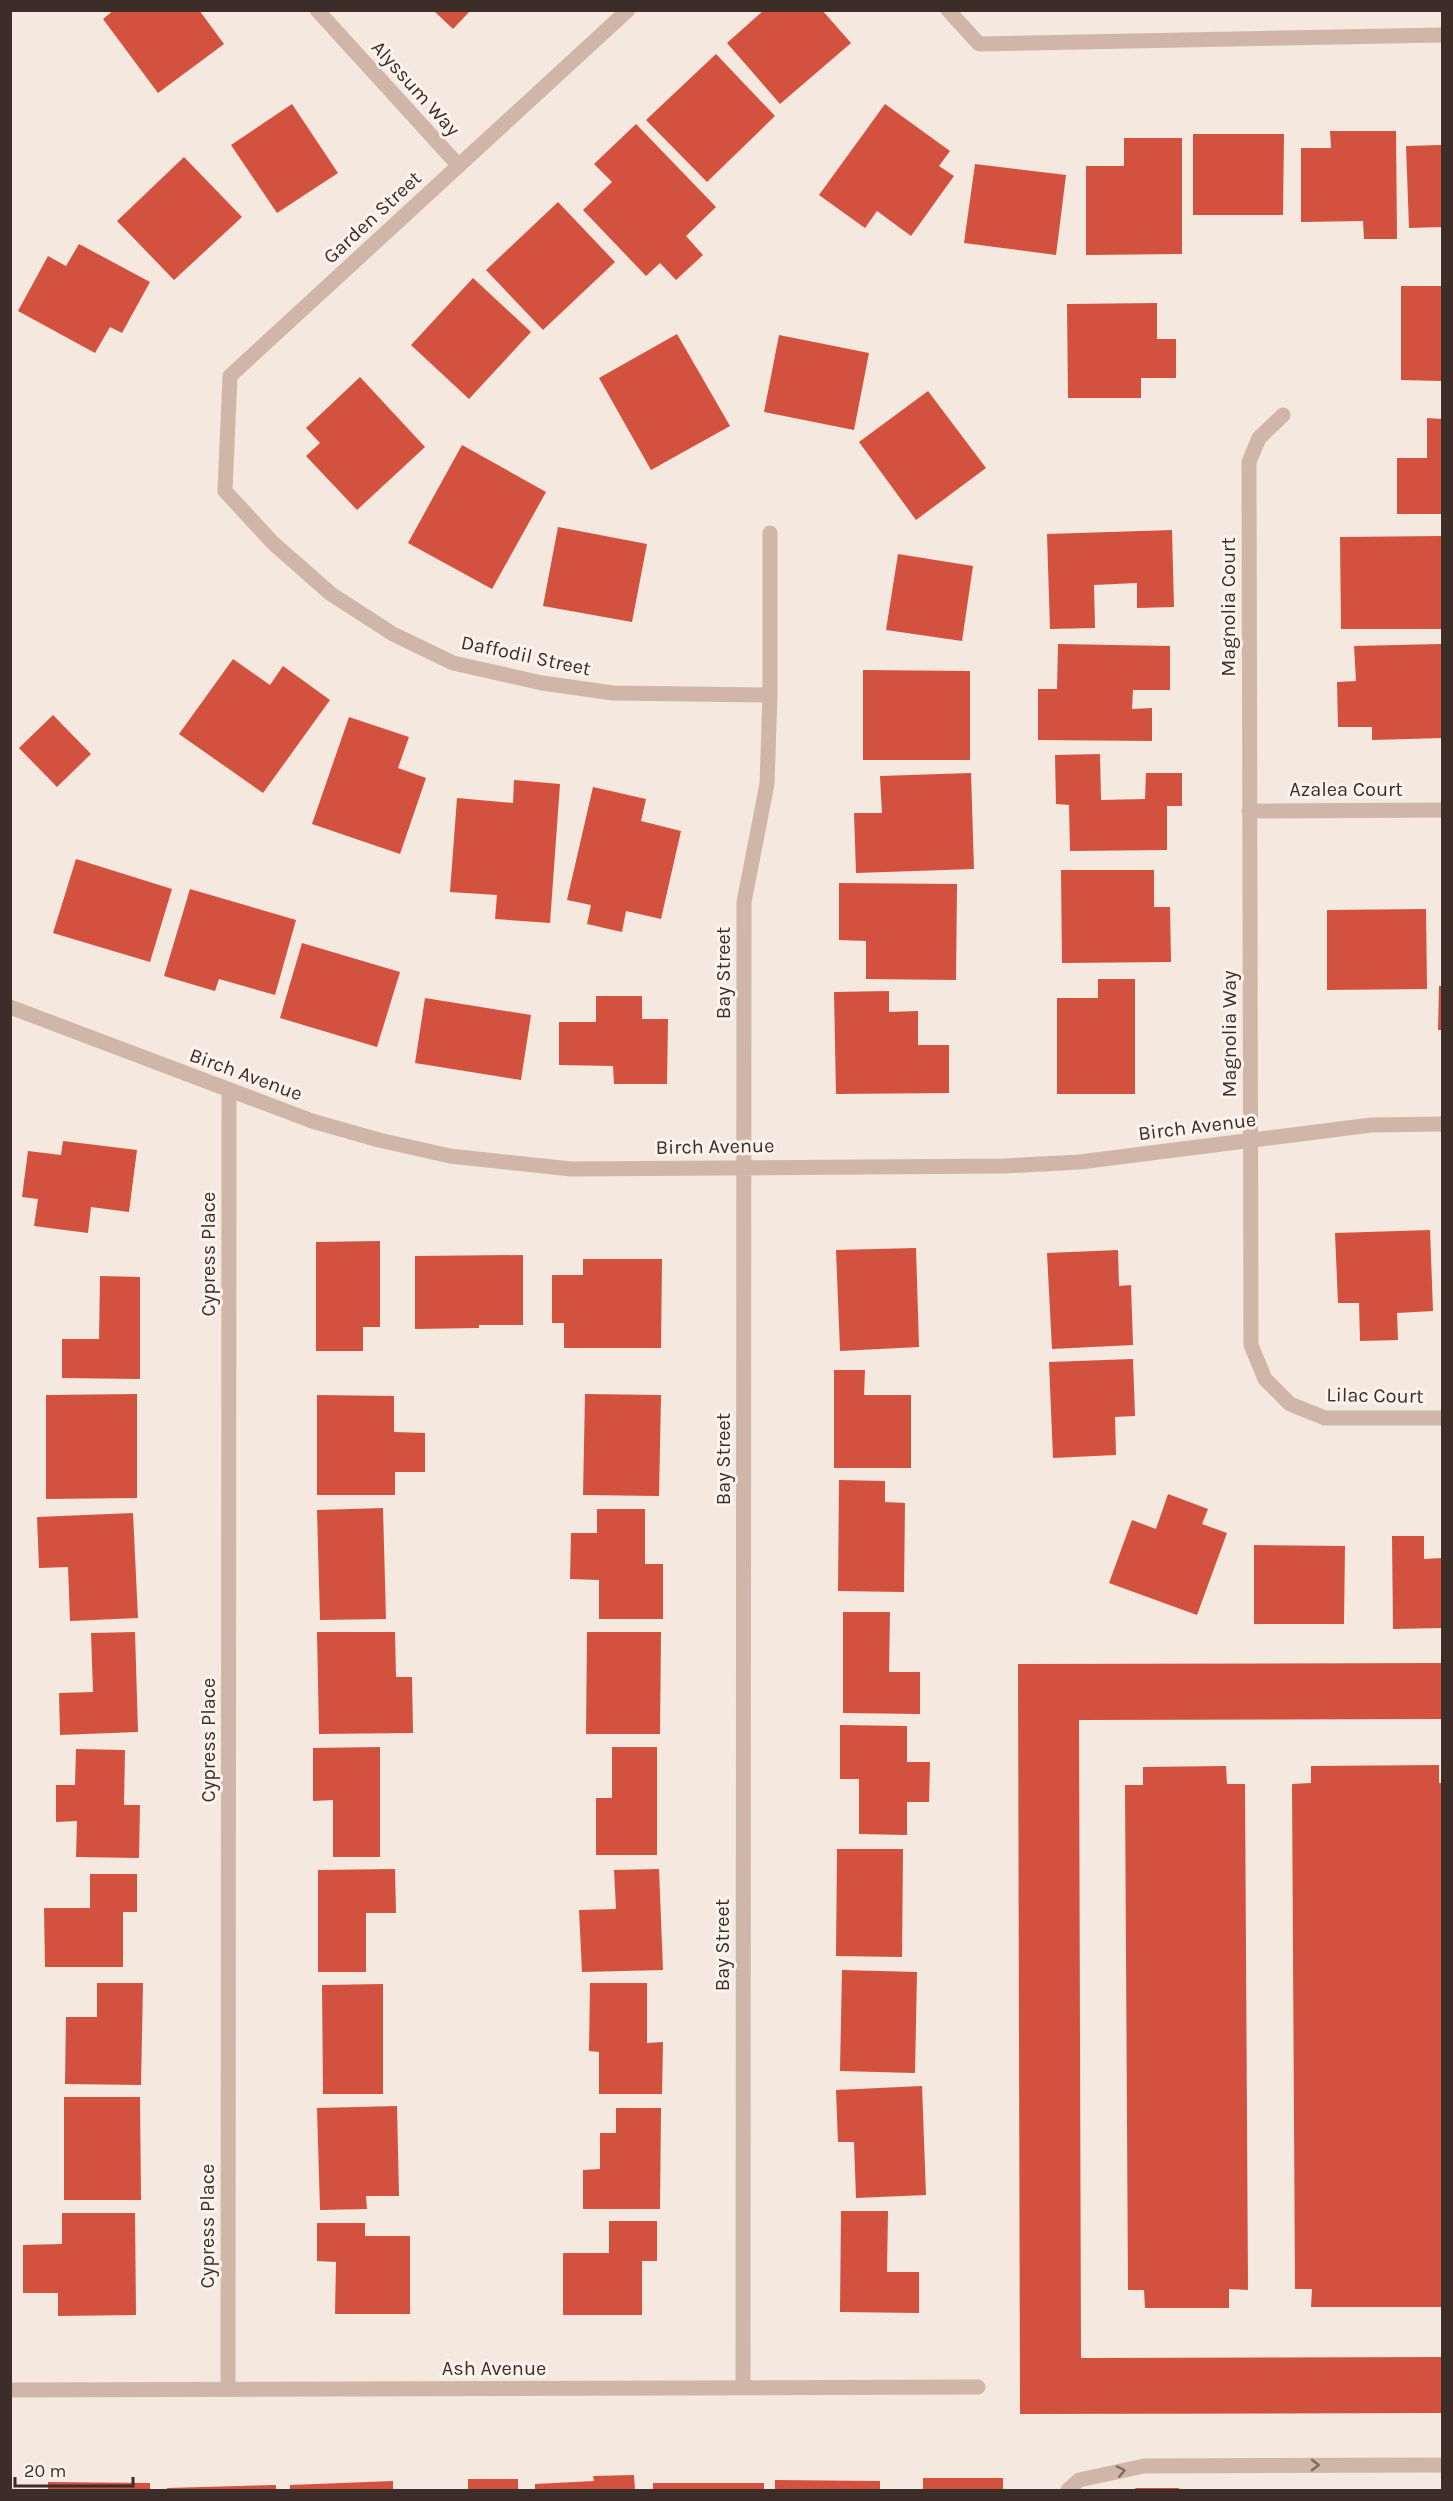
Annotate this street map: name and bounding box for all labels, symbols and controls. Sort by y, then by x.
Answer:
street label: Alyssum Way [367,36,465,141]
street label: Garden Street [319,166,426,268]
street label: Magnolia Court [1217,537,1240,677]
street label: Daffodil Street [459,631,593,681]
street label: Azalea Court [1289,778,1403,801]
street label: Bay Street [712,926,735,1019]
street label: Magnolia Way [1218,970,1241,1098]
street label: Birch Avenue [186,1043,305,1106]
street label: Birch Avenue [1137,1108,1257,1145]
street label: Birch Avenue [656,1134,774,1159]
street label: Cypress Place [197,1192,220,1316]
street label: Lilac Court [1326,1383,1424,1408]
street label: Bay Street [712,1412,735,1505]
street label: Cypress Place [197,1678,220,1802]
street label: Bay Street [711,1898,734,1991]
street label: Cypress Place [196,2164,219,2288]
street label: Ash Avenue [442,2357,546,2380]
scale bar [15,2450,134,2488]
one-way arrow [1311,2459,1320,2471]
text: 20 m [24,2460,66,2482]
one-way arrow [1116,2465,1126,2478]

